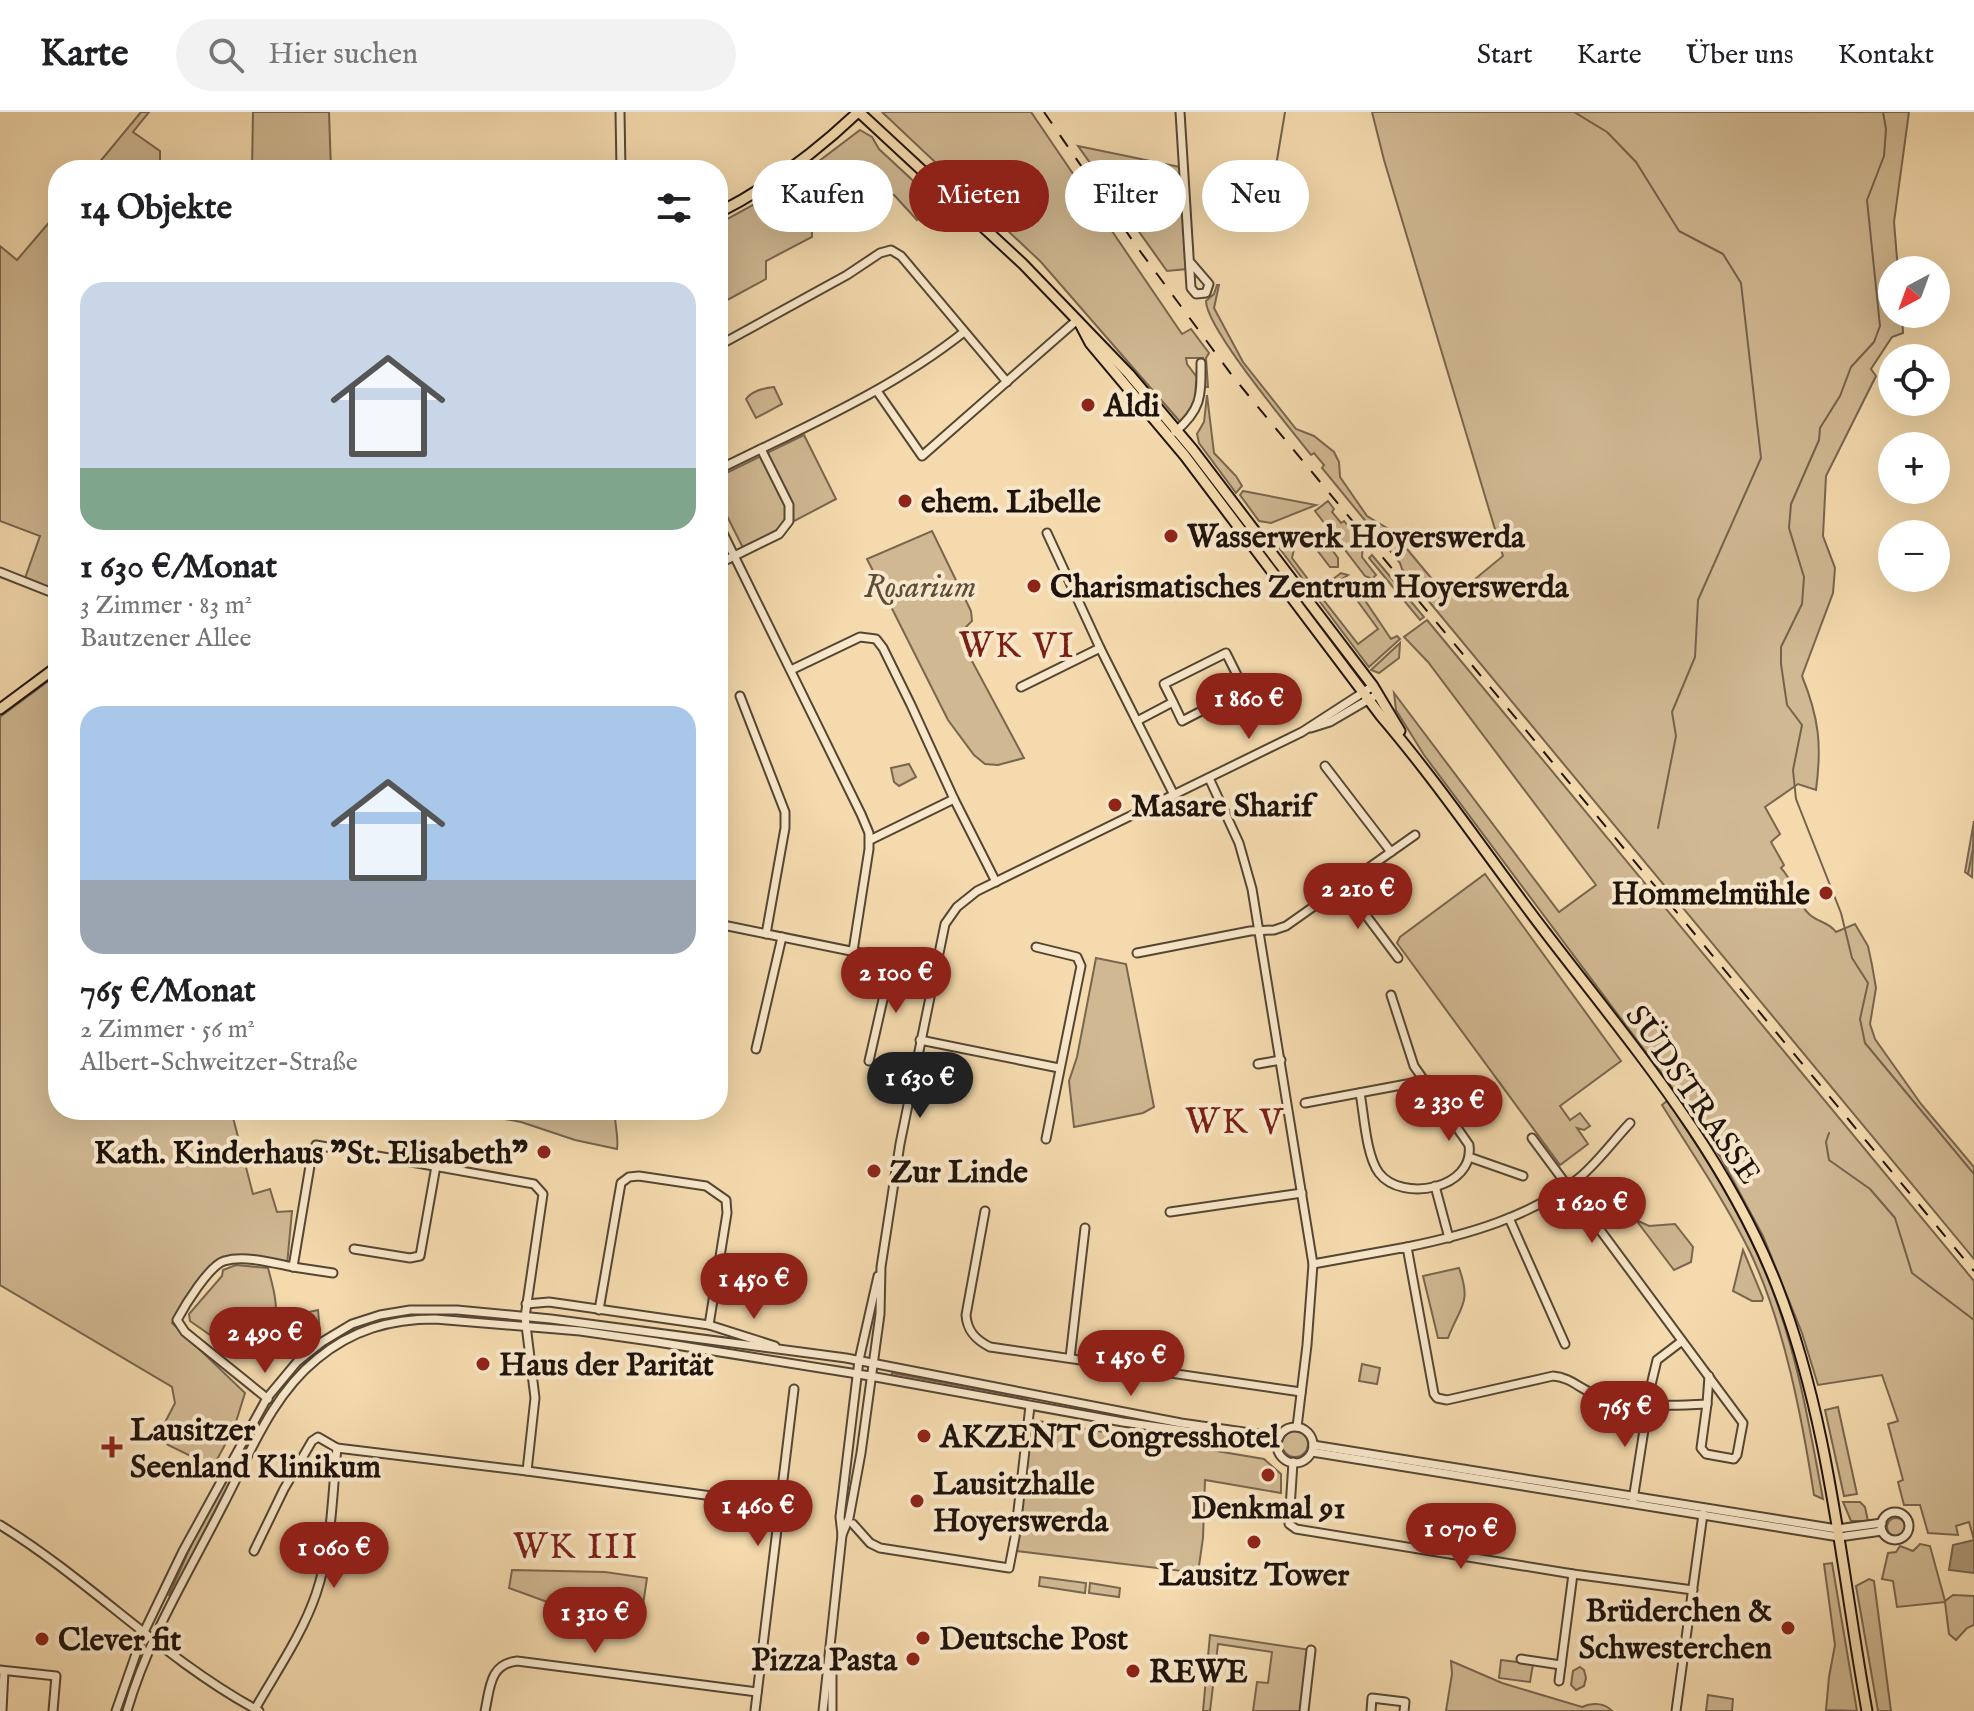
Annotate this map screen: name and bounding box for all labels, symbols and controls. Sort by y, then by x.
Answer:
search box [176,19,736,91]
text: Karte [40,31,128,79]
icon: search [204,33,248,77]
text: Hier suchen [268,36,418,74]
text: Start [1477,38,1533,73]
text: Karte [1577,38,1642,73]
text: Über uns [1686,38,1794,73]
text: Kontakt [1838,38,1934,73]
chip: Kaufen [752,160,893,232]
chip: Mieten [909,160,1049,232]
chip: Filter [1065,160,1186,232]
chip: Neu [1202,160,1309,232]
icon: filters [652,186,696,230]
text: 14 Objekte [80,187,232,230]
north arrow [1878,256,1950,328]
map controls [1878,256,1950,592]
icon: home [316,334,460,478]
button: locate [1878,344,1950,416]
place label: Aldi [1102,387,1160,428]
marker: Aldi [1079,396,1097,414]
button: + [1878,432,1950,504]
place label: ehem. Libelle [921,483,1101,524]
marker: ehem. Libelle [896,492,914,510]
place label: Wasserwerk Hoyerswerda [1186,518,1526,559]
button: − [1878,520,1950,592]
marker: Wasserwerk Hoyerswerda [1162,527,1180,545]
text: 1 630 €/Monat [80,546,277,589]
park label: Rosarium [864,568,976,609]
place label: Charismatisches Zentrum Hoyerswerda [1050,568,1570,609]
marker: Charismatisches Zentrum Hoyerswerda [1025,577,1043,595]
text: 3 Zimmer · 83 m² [80,589,252,622]
text: Bautzener Allee [80,622,251,655]
district label: WK VI [958,624,1076,670]
pin: 1 860 € [1175,673,1323,741]
text: 1 860 € [1214,682,1284,715]
icon: home [316,758,460,902]
place label: Masare Sharif [1131,787,1318,828]
marker: Masare Sharif [1106,796,1124,814]
pin: 2 210 € [1284,863,1432,931]
text: 2 210 € [1321,872,1395,905]
place label: Hommelmühle [1612,875,1810,916]
marker: Hommelmühle [1817,884,1835,902]
pin: 2 100 € [822,947,970,1015]
text: 2 100 € [859,956,933,989]
text: 765 €/Monat [80,970,256,1013]
street label: SÜDSTRASSE [1615,998,1769,1193]
text: 2 Zimmer · 56 m² [80,1013,255,1046]
text: Albert-Schweitzer-Straße [80,1046,358,1079]
pin: 1 630 € [846,1052,994,1120]
text: 1 630 € [885,1061,955,1094]
pin: 2 330 € [1375,1075,1523,1143]
text: 2 330 € [1414,1084,1484,1117]
district label: WK V [1185,1100,1285,1146]
place label: Kath. Kinderhaus "St. Elisabeth" [94,1134,528,1175]
marker: Kath. Kinderhaus "St. Elisabeth" [535,1143,553,1161]
place label: Zur Linde [890,1153,1028,1194]
marker: Zur Linde [865,1162,883,1180]
pin: 1 620 € [1518,1177,1666,1245]
text: 1 620 € [1556,1186,1628,1219]
pin: 1 450 € [680,1253,828,1321]
text: 1 450 € [718,1262,790,1295]
pin: 2 490 € [191,1307,339,1375]
text: 2 490 € [227,1316,303,1349]
pin: 1 450 € [1057,1330,1205,1398]
text: 1 450 € [1095,1339,1167,1372]
place label: Haus der Parität [499,1346,714,1387]
marker: Haus der Parität [474,1355,492,1373]
pin: 765 € [1569,1381,1681,1449]
text: 765 € [1598,1390,1652,1423]
place label: Lausitzer Seenland Klinikum [130,1411,381,1489]
place label: AKZENT Congresshotel [938,1418,1281,1459]
marker: AKZENT Congresshotel [915,1427,933,1445]
marker: Lausitzer Seenland Klinikum [101,1436,123,1458]
place label: Lausitzhalle Hoyerswerda [933,1465,1109,1543]
marker: Denkmal 91 [1259,1466,1277,1484]
pin: 1 460 € [684,1480,832,1548]
text: 1 460 € [722,1489,794,1522]
place label: Denkmal 91 [1191,1489,1345,1530]
marker: Lausitzhalle Hoyerswerda [908,1492,926,1510]
pin: 1 070 € [1387,1503,1535,1571]
text: 1 070 € [1424,1512,1498,1545]
pin: 1 060 € [260,1522,408,1590]
district label: WK III [513,1525,639,1571]
text: 1 060 € [298,1531,370,1564]
marker: Lausitz Tower [1245,1533,1263,1551]
place label: Lausitz Tower [1159,1556,1349,1597]
pin: 1 310 € [521,1587,669,1655]
place label: Brüderchen & Schwesterchen [1579,1592,1772,1670]
text: 1 310 € [561,1596,629,1629]
marker: Brüderchen & Schwesterchen [1779,1619,1797,1637]
place label: Deutsche Post [939,1620,1128,1661]
place label: Clever fit [58,1621,181,1662]
marker: Deutsche Post [914,1629,932,1647]
marker: Clever fit [33,1630,51,1648]
place label: Pizza Pasta [751,1641,898,1682]
marker: Pizza Pasta [904,1650,922,1668]
place label: REWE [1149,1653,1248,1694]
marker: REWE [1124,1662,1142,1680]

